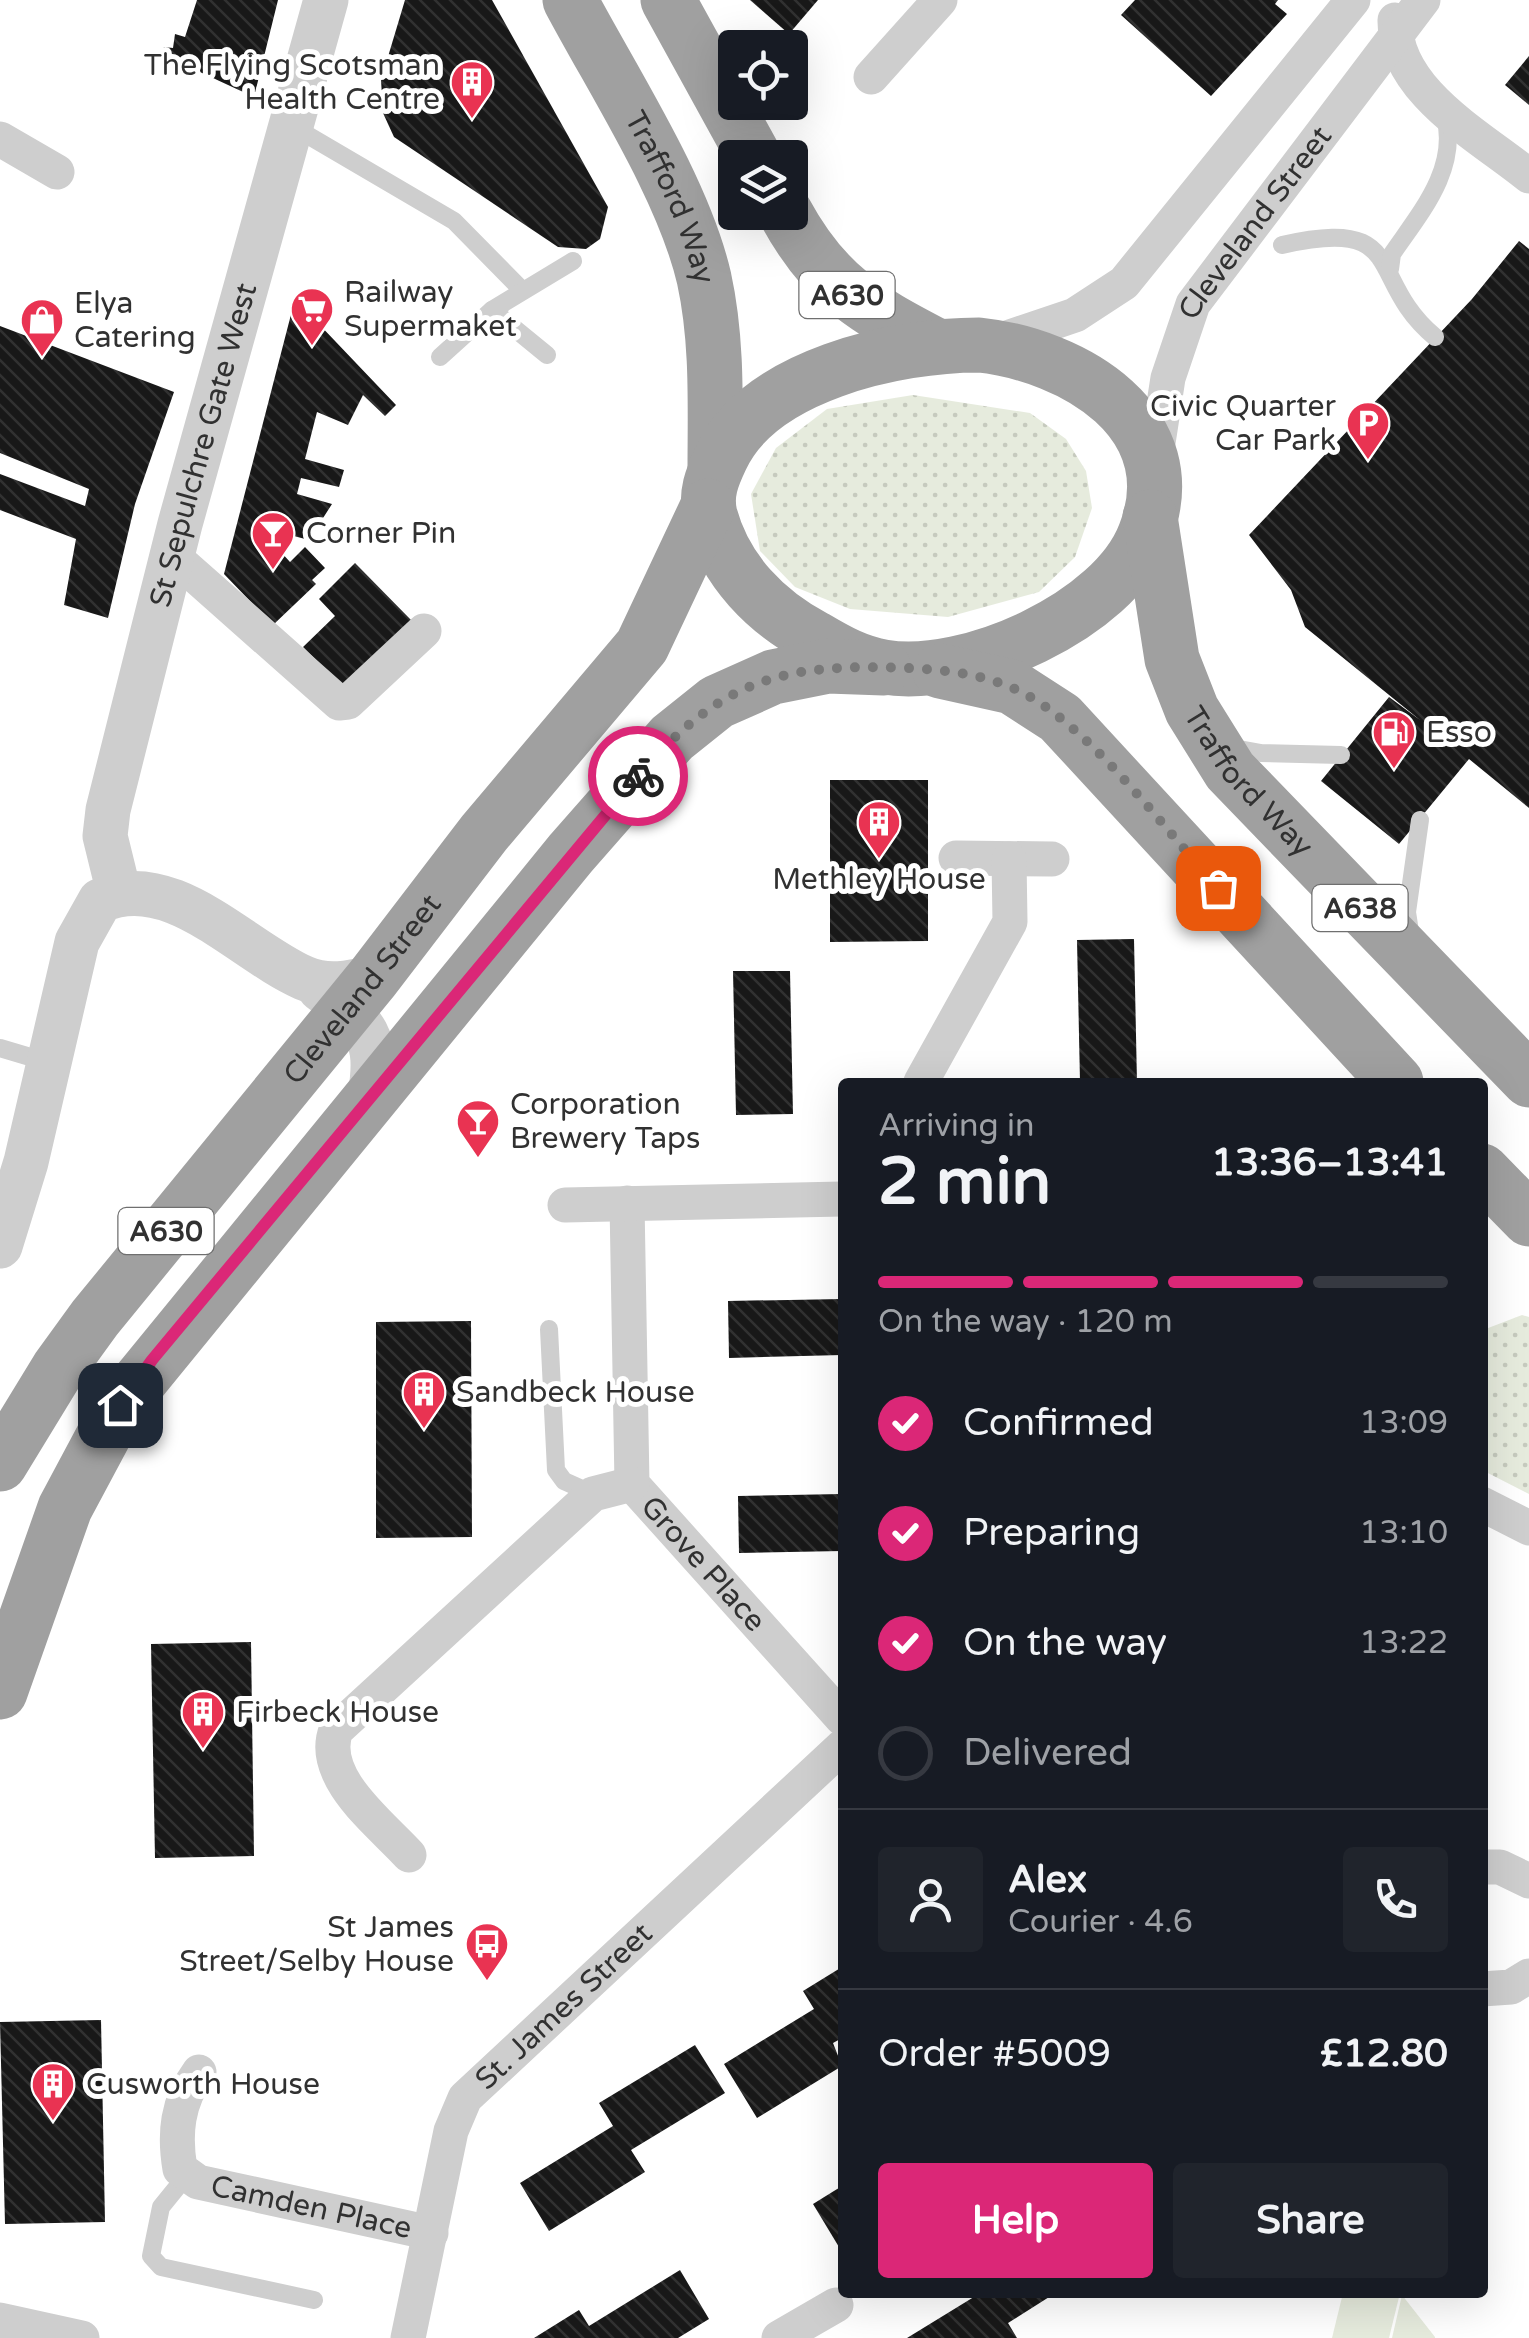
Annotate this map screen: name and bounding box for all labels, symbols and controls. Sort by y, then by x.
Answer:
map controls [718,30,808,230]
button: locate [718,30,808,120]
place label: The Flying Scotsman Health Centre [144,47,440,118]
building icon: The Flying Scotsman Health Centre [449,59,495,120]
street label: Trafford Way [616,105,723,287]
street label: Cleveland Street [1171,119,1340,324]
button: layers [718,140,808,230]
road number: A630 [800,272,894,318]
place label: Railway Supermaket [344,274,517,345]
street label: St Sepulchre Gate West [142,279,265,611]
place label: Elya Catering [74,285,196,356]
supermarket icon: Railway Supermaket [289,286,335,347]
shop icon: Elya Catering [19,297,65,358]
place label: Civic Quarter Car Park [1150,388,1336,459]
parking icon: Civic Quarter Car Park [1345,400,1391,461]
bar icon: Corner Pin [250,510,296,571]
place label: Corner Pin [306,515,456,552]
street label: Trafford Way [1175,700,1321,865]
fuel station icon: Esso [1371,709,1417,770]
place label: Esso [1426,714,1492,751]
courier [588,726,688,826]
icon: bike [611,749,666,804]
building icon: Methley House [856,799,902,860]
pin [1176,846,1261,931]
place label: Methley House [772,861,986,898]
icon: bag [1191,861,1246,916]
road number: A638 [1312,885,1408,931]
street label: Cleveland Street [275,887,449,1092]
place label: Corporation Brewery Taps [510,1086,700,1157]
bar icon: Corporation Brewery Taps [455,1098,501,1159]
text: Arriving in [878,1107,1035,1145]
text: 13:36–13:41 [1211,1140,1448,1186]
text: 2 min [878,1143,1051,1222]
road number: A630 [119,1208,214,1254]
text: On the way · 120 m [878,1303,1173,1341]
pin [78,1363,163,1448]
building icon: Sandbeck House [401,1369,447,1430]
place label: Sandbeck House [456,1374,695,1411]
icon: home [93,1378,148,1433]
icon: check [878,1396,933,1451]
text: Confirmed [963,1400,1154,1446]
text: 13:09 [1359,1404,1448,1442]
street label: Grove Place [633,1489,773,1639]
icon: check [878,1506,933,1561]
text: Preparing [963,1510,1140,1556]
text: 13:10 [1359,1514,1448,1552]
icon: check [878,1616,933,1671]
text: On the way [963,1620,1167,1666]
text: 13:22 [1359,1624,1448,1662]
building icon: Firbeck House [180,1689,226,1750]
place label: Firbeck House [236,1694,439,1731]
text: Delivered [963,1730,1132,1776]
button: person [878,1847,983,1952]
button: phone [1343,1847,1448,1952]
text: Alex [1008,1857,1087,1903]
text: Courier · 4.6 [1008,1903,1193,1941]
place label: St James Street/Selby House [179,1909,454,1980]
street label: St. James Street [468,1915,660,2098]
bus stop icon: St James Street/Selby House [464,1921,510,1982]
text: Order #5009 [878,2031,1111,2077]
text: £12.80 [1320,2031,1448,2077]
building icon: Cusworth House [30,2061,76,2122]
place label: Cusworth House [86,2066,320,2103]
button: Help [878,2163,1153,2278]
button: Share [1173,2163,1448,2278]
street label: Camden Place [207,2167,415,2247]

